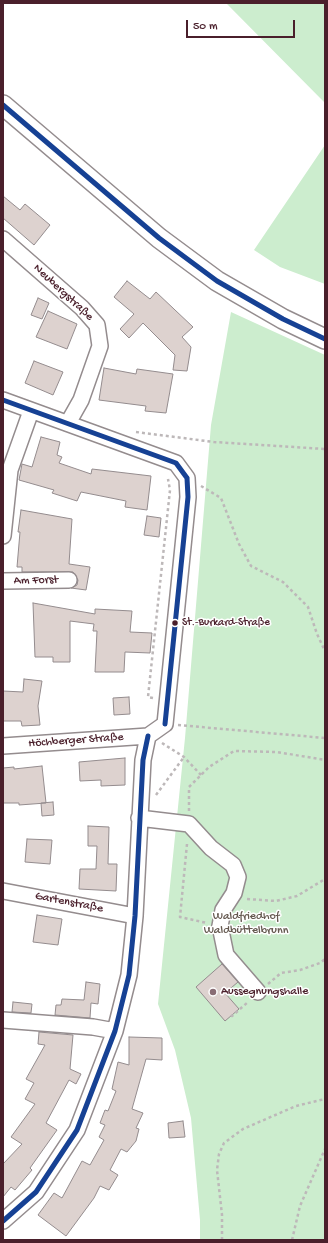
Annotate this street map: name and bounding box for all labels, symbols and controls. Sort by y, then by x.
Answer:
scale bar [188,12,297,38]
text: 50 m [193,20,218,34]
street label: Neubergstraße [30,261,96,325]
street label: Am Forst [14,573,58,589]
place label: St.-Burkard-Straße [182,616,270,630]
marker: St.-Burkard-Straße [170,618,180,628]
street label: Höchberger Straße [28,730,124,752]
street label: Gartenstraße [34,889,104,917]
park label: Waldfriedhof Waldbüttelbrunn [204,910,288,938]
place label: Aussegnungshalle [221,985,308,999]
marker: Aussegnungshalle [208,987,218,997]

